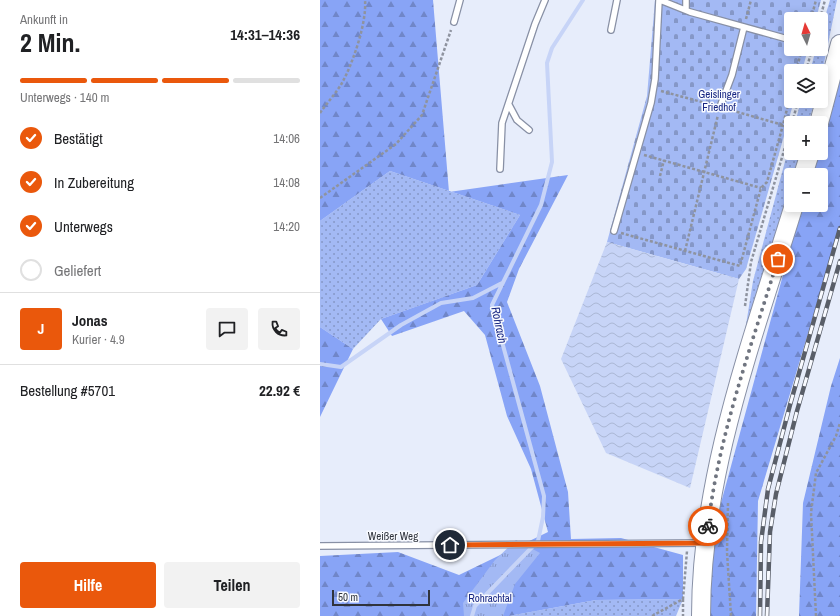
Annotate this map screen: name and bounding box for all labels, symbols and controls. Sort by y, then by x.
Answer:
text: Ankunft in [20,11,68,28]
north arrow [784,12,828,56]
map controls [784,12,828,212]
text: 14:31–14:36 [230,24,300,45]
text: 2 Min. [20,25,80,60]
button: layers [784,64,828,108]
park label: Geislinger Friedhof [698,87,740,114]
text: Unterwegs · 140 m [20,89,109,106]
button: + [784,116,828,160]
icon: check [20,127,42,149]
text: Bestätigt [54,128,103,149]
text: 14:06 [273,130,300,147]
button: − [784,168,828,212]
icon: check [20,171,42,193]
text: In Zubereitung [54,172,134,193]
text: 14:08 [273,174,300,191]
icon: check [20,215,42,237]
text: Unterwegs [54,216,113,237]
text: 14:20 [273,218,300,235]
pin [761,242,795,276]
icon: bag [767,248,789,270]
text: Geliefert [54,260,101,281]
water label: Rohrach [487,305,511,345]
button: chat [206,308,248,350]
button: phone [258,308,300,350]
text: Jonas [72,310,108,331]
text: J [38,318,44,339]
text: Kurier · 4.9 [72,331,125,348]
text: Bestellung #5701 [20,380,115,401]
text: 22.92 € [259,380,300,401]
courier [688,506,728,546]
icon: bike [697,515,719,537]
pin [433,528,467,562]
street label: Weißer Weg [368,529,418,543]
icon: home [439,534,461,556]
button: Hilfe [20,562,156,608]
button: Teilen [164,562,300,608]
scale bar [332,588,430,607]
text: 50 m [338,590,358,604]
park label: Rohrachtal [468,591,512,605]

